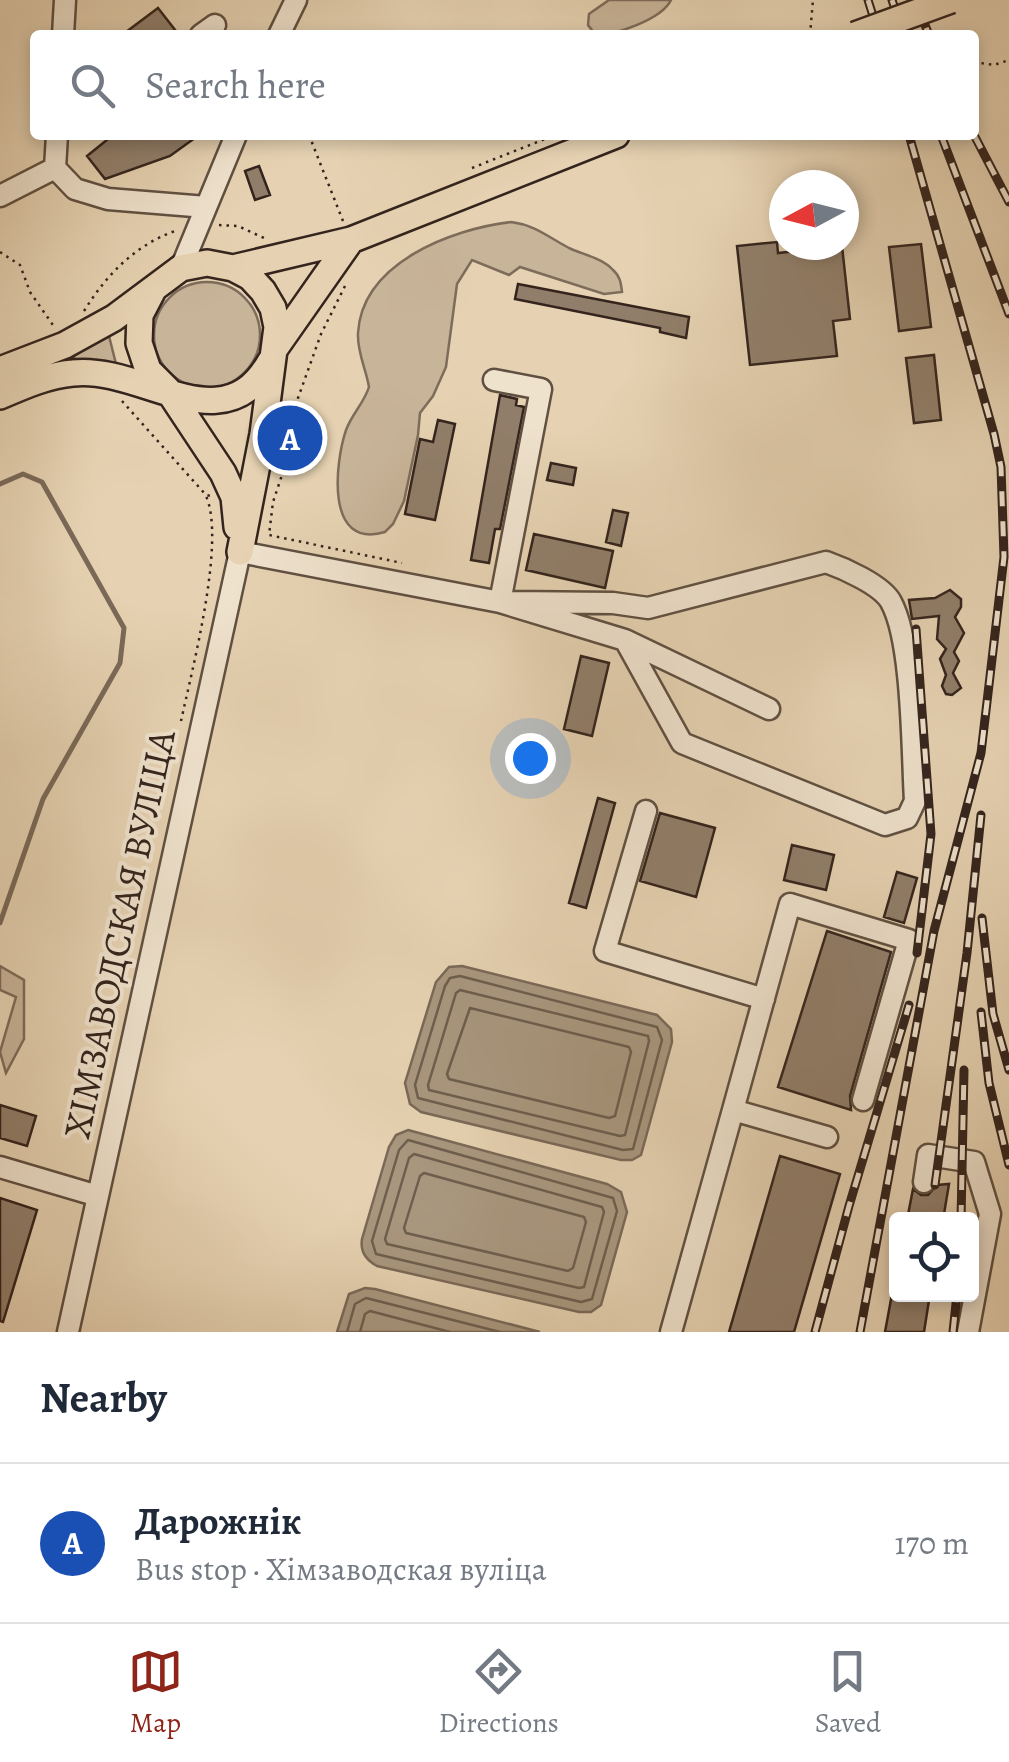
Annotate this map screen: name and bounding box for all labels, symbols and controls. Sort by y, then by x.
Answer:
search box [30,30,979,140]
icon: search [65,58,120,113]
text: Search here [145,59,326,111]
north arrow [769,170,859,260]
pin: A [258,400,322,476]
street label: ХІМЗАВОДСКАЯ ВУЛІЦА [50,724,188,1143]
your location [505,733,556,784]
map controls [889,1212,979,1302]
button: locate [889,1212,979,1302]
text: Nearby [40,1369,167,1426]
text: Дарожнік [135,1495,301,1547]
text: A [62,1521,83,1565]
text: 170 m [895,1521,969,1565]
text: Bus stop · Хімзаводская вуліца [135,1547,546,1591]
tab: Map [128,1644,183,1742]
tab: Directions [439,1644,559,1742]
tab: Saved [815,1644,881,1742]

